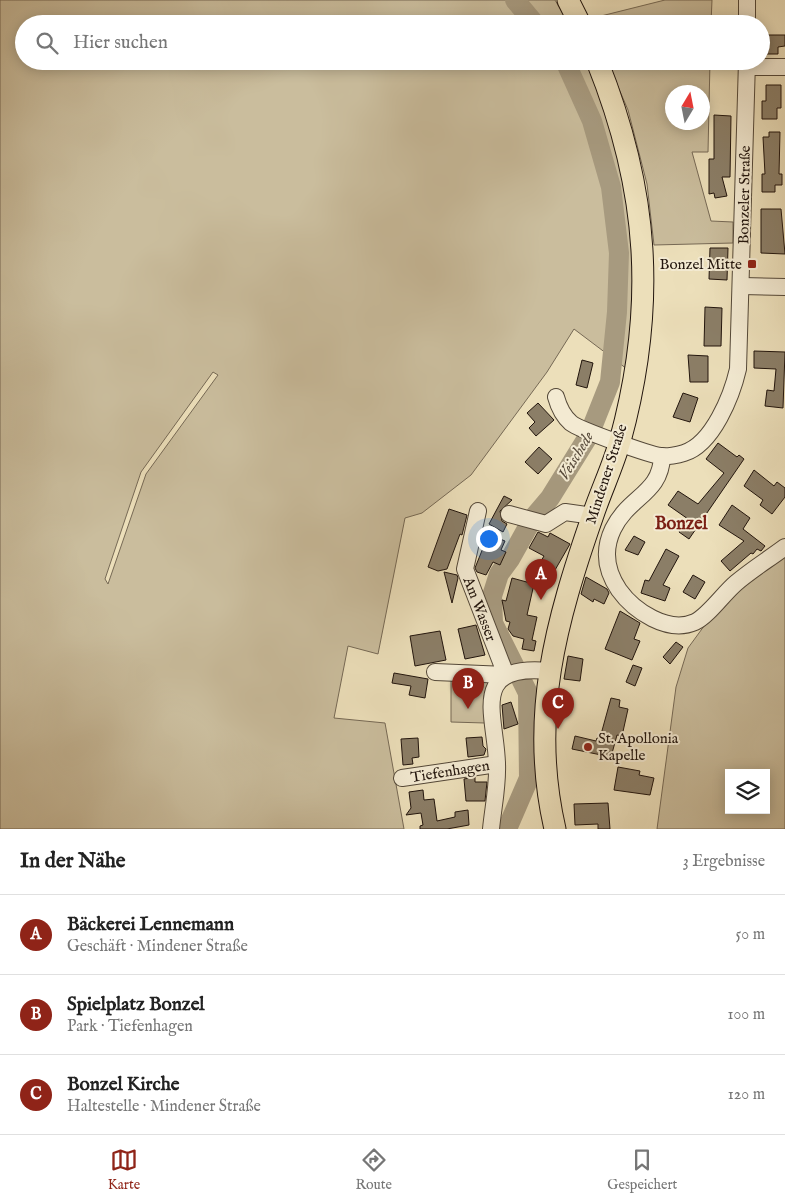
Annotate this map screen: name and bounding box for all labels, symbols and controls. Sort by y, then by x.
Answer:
search box [15,15,770,70]
icon: search [33,29,61,57]
text: Hier suchen [73,31,168,55]
north arrow [665,85,710,130]
street label: Bonzeler Straße [734,145,755,245]
place label: Bonzel Mitte [660,255,742,274]
marker: Bonzel Mitte [746,258,758,270]
street label: Mindener Straße [581,422,632,527]
water label: Veischede [555,428,599,484]
district label: Bonzel [655,513,708,536]
your location [476,526,502,552]
pin: A [525,559,557,600]
street label: Am Wasser [458,573,501,645]
pin: B [452,668,484,709]
pin: C [542,688,574,729]
place label: St. Apollonia Kapelle [598,729,679,765]
marker: St. Apollonia Kapelle [582,741,594,753]
street label: Tiefenhagen [409,756,491,787]
map controls [725,769,770,814]
button: layers [725,769,770,814]
text: In der Nähe [20,848,126,875]
text: 3 Ergebnisse [683,852,765,872]
text: Bäckerei Lennemann [67,913,234,937]
text: A [31,925,41,945]
text: 50 m [736,925,765,945]
text: Geschäft · Mindener Straße [67,937,248,957]
text: Spielplatz Bonzel [67,993,205,1017]
text: B [31,1005,41,1025]
text: 100 m [728,1005,765,1025]
text: Park · Tiefenhagen [67,1017,193,1037]
text: Bonzel Kirche [67,1073,179,1097]
text: C [30,1085,42,1105]
text: 120 m [728,1085,765,1105]
text: Haltestelle · Mindener Straße [67,1097,261,1117]
tab: Karte [108,1146,140,1194]
tab: Route [355,1146,392,1194]
tab: Gespeichert [607,1146,677,1194]

